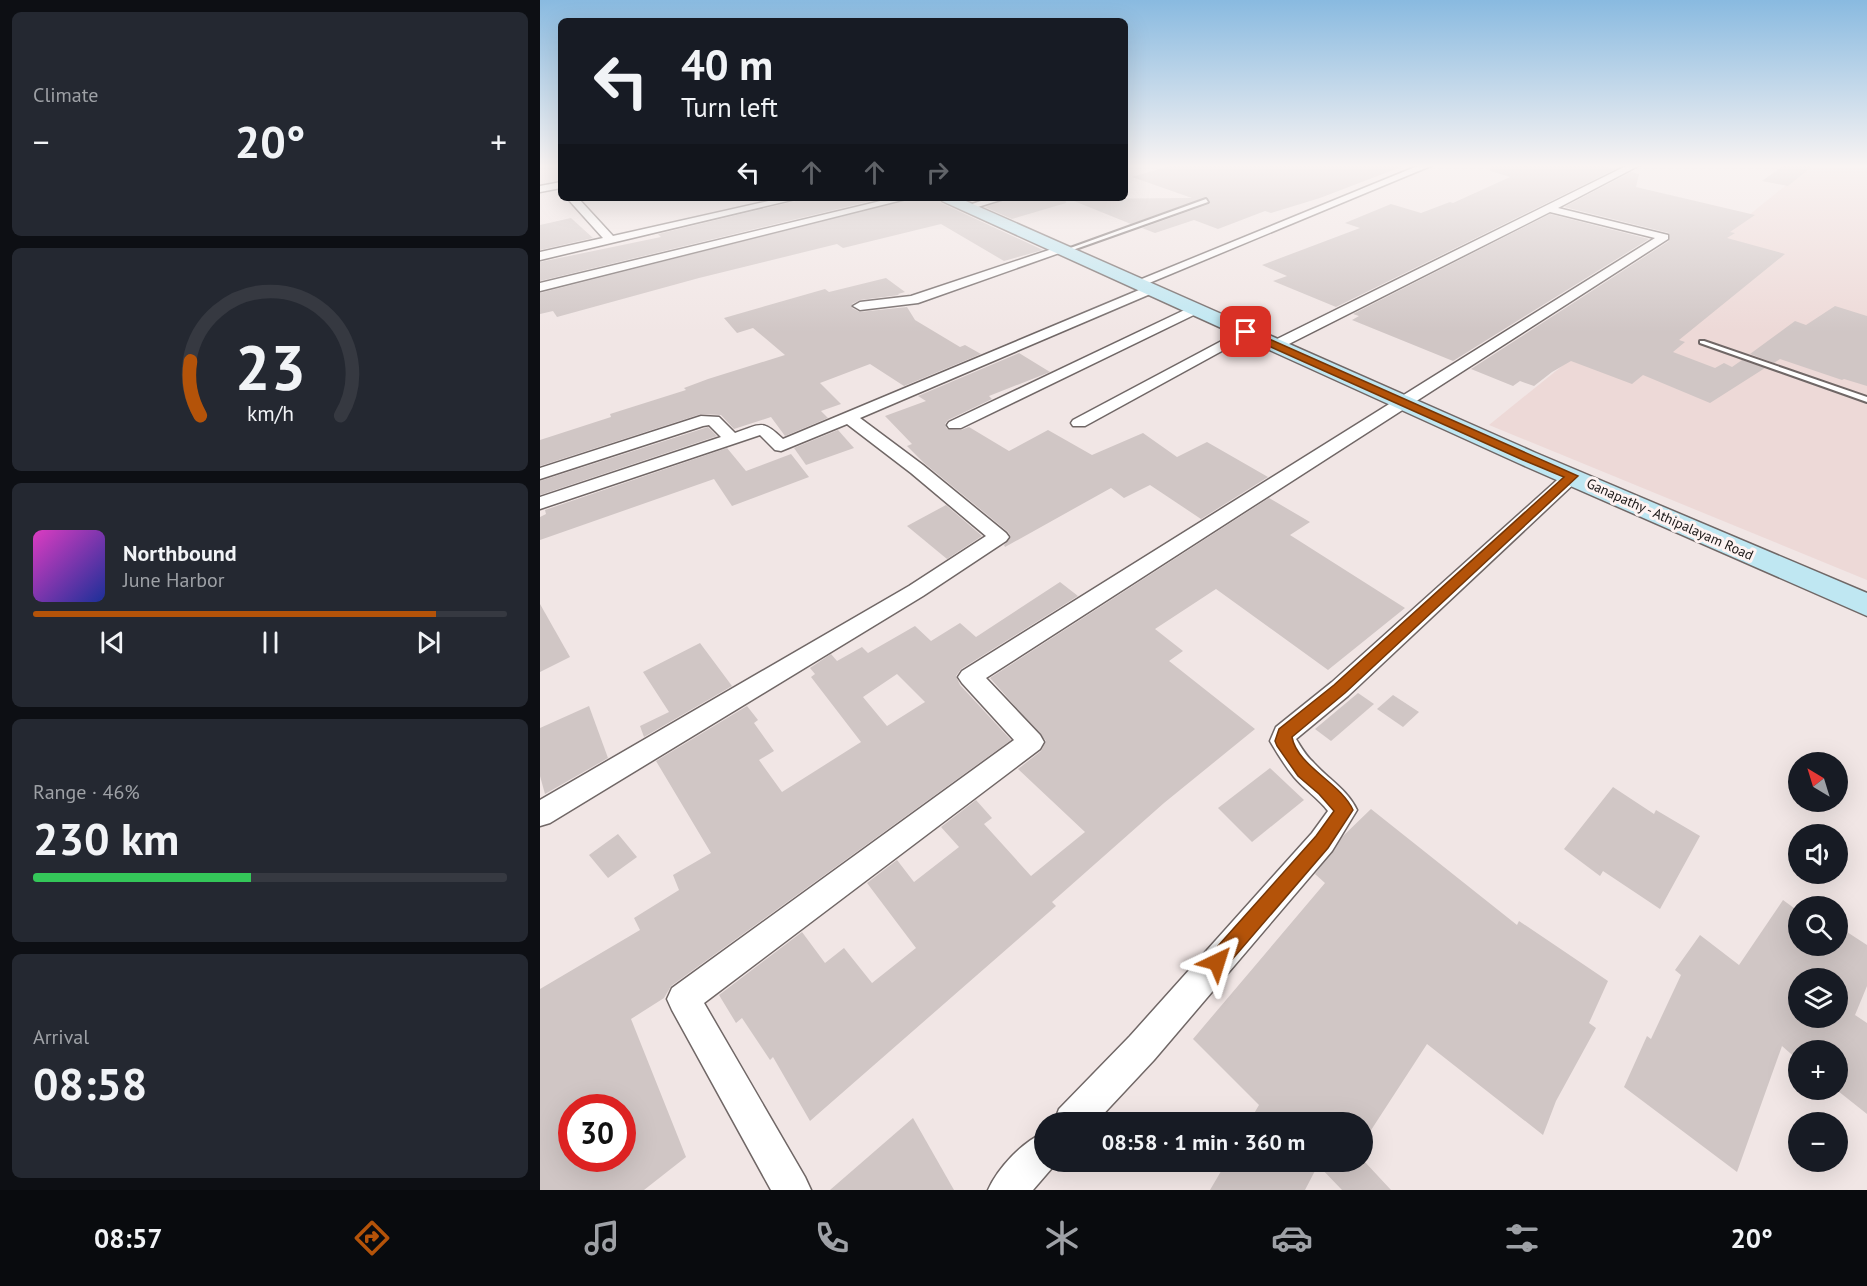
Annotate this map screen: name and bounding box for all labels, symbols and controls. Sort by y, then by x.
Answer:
text: 40 m [681,37,773,92]
icon: left [582,42,660,120]
text: Climate [33,82,99,108]
text: Turn left [681,90,778,124]
text: 20° [235,112,305,170]
text: − [33,120,50,163]
text: + [490,120,507,163]
icon: left [732,156,765,189]
icon: ahead [795,156,828,189]
icon: ahead [858,156,891,189]
icon: right [921,156,954,189]
pin [1220,306,1271,357]
icon: arrive [1229,315,1262,348]
text: 23 [235,327,305,408]
text: km/h [246,400,293,428]
street label: Ganapathy - Athipalayam Road [1584,474,1756,564]
text: Northbound [123,539,237,567]
text: June Harbor [123,567,225,593]
icon: previous [96,626,129,659]
icon: pause [254,626,287,659]
icon: next [412,626,445,659]
north arrow [1788,752,1848,812]
map controls [1788,752,1848,1172]
text: Range · 46% [33,779,140,805]
text: 230 km [33,809,179,867]
button: sound [1788,824,1848,884]
button: search [1788,896,1848,956]
position arrow [1185,930,1249,994]
button: layers [1788,968,1848,1028]
text: Arrival [33,1024,89,1050]
button: + [1788,1040,1848,1100]
text: 08:58 [33,1054,147,1112]
speed limit sign: 30 [558,1094,636,1172]
button: − [1788,1112,1848,1172]
text: 08:58 · 1 min · 360 m [1102,1128,1305,1156]
icon: directions [351,1217,393,1259]
icon: music [581,1217,623,1259]
icon: phone [811,1217,853,1259]
icon: climate [1041,1217,1083,1259]
icon: car [1271,1217,1313,1259]
icon: filters [1501,1217,1543,1259]
text: 08:57 [94,1221,163,1255]
text: 20° [1731,1221,1773,1255]

